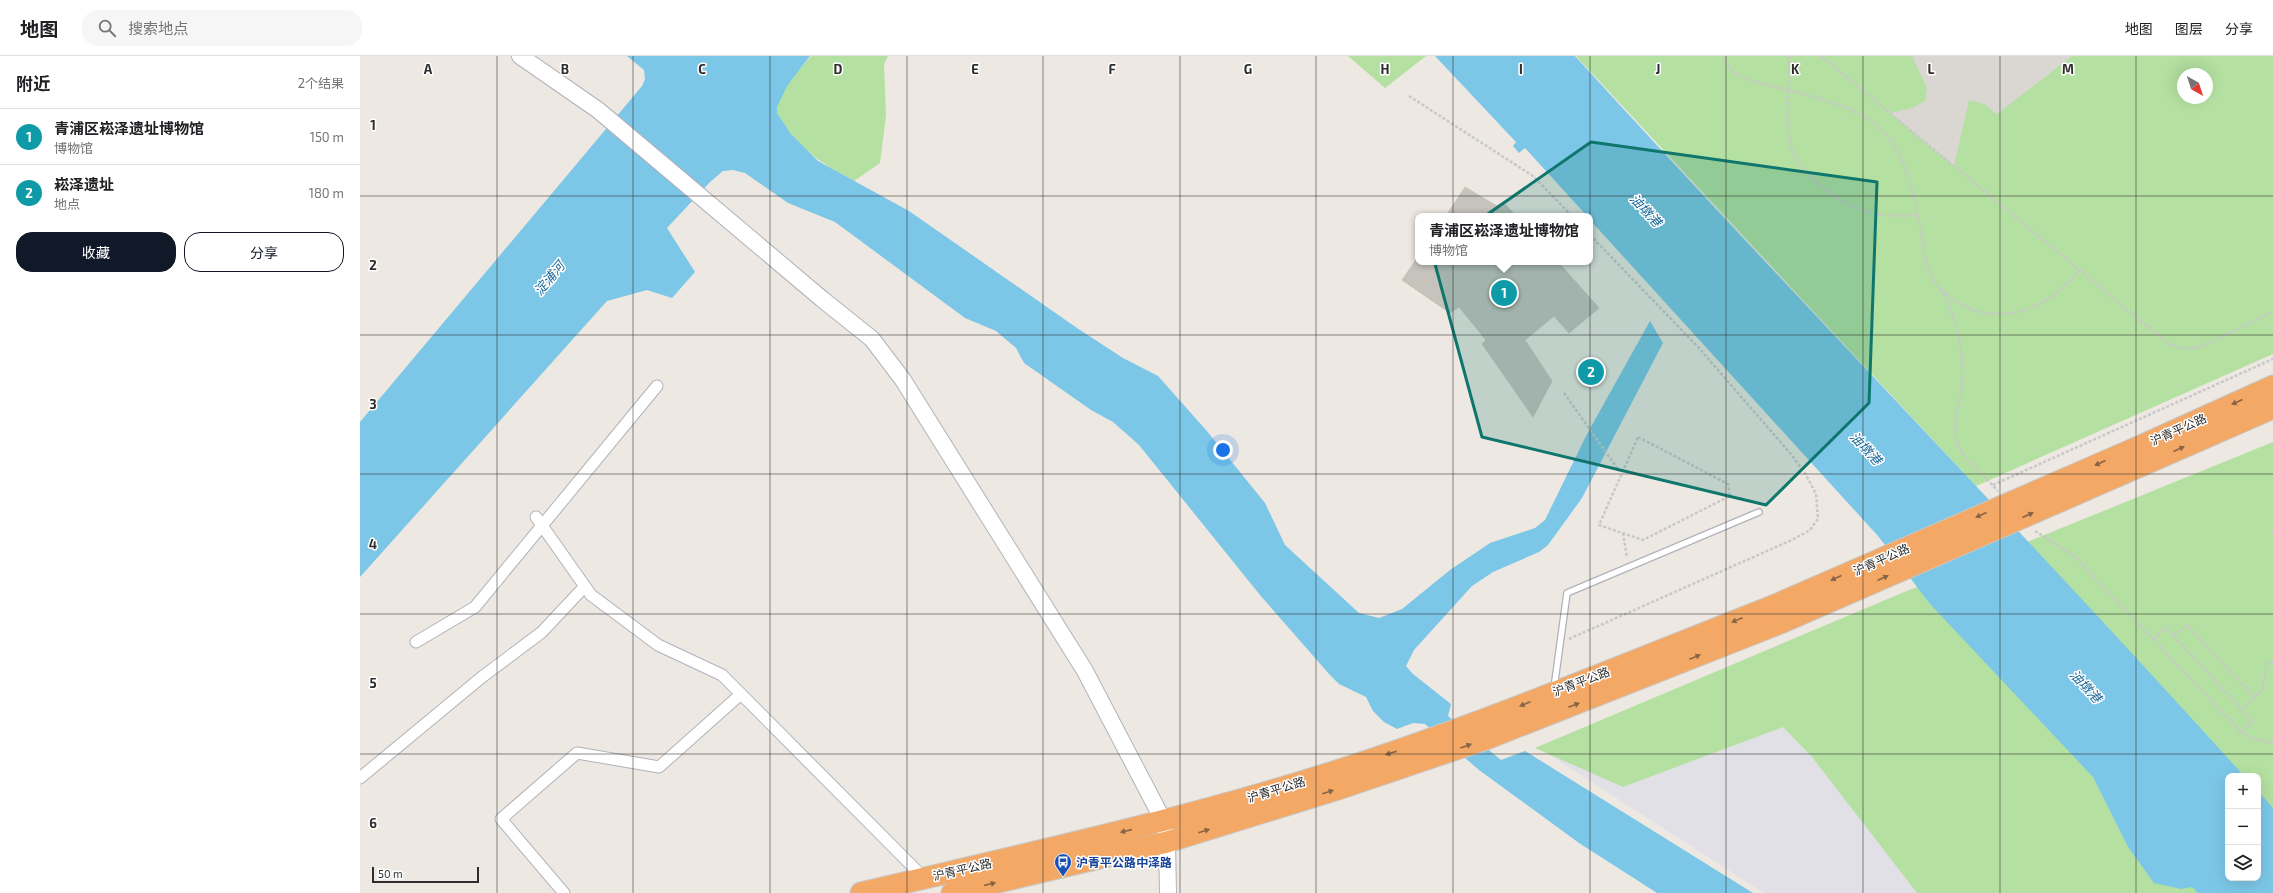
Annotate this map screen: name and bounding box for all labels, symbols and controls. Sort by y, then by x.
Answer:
search box [82,10,362,46]
text: 地图 [20,17,58,40]
icon: search [96,17,118,39]
text: 搜索地点 [128,19,188,37]
text: 地图 [2125,20,2153,37]
text: 图层 [2175,20,2203,37]
text: 分享 [2225,20,2253,37]
text: A [424,61,433,77]
text: B [561,61,569,77]
text: C [698,61,706,77]
text: D [834,61,843,77]
text: E [971,61,979,77]
text: F [1108,61,1116,77]
text: G [1244,61,1252,77]
text: H [1381,61,1390,77]
text: I [1519,61,1523,77]
text: J [1656,61,1660,77]
text: K [1791,61,1800,77]
text: L [1928,61,1935,77]
text: M [2062,61,2074,77]
north arrow [2177,68,2213,104]
text: 附近 [16,73,50,93]
text: 2个结果 [298,75,344,91]
text: 1 [370,117,376,133]
text: 青浦区崧泽遗址博物馆 [54,119,204,137]
text: 1 [26,129,32,145]
text: 150 m [310,129,344,145]
text: 博物馆 [54,140,93,156]
text: 崧泽遗址 [54,175,114,193]
text: 2 [25,185,33,201]
text: 180 m [309,185,344,201]
water label: 油墩港 [1627,190,1667,231]
text: 地点 [54,196,80,212]
popup [1415,213,1593,265]
text: 青浦区崧泽遗址博物馆 [1429,221,1579,239]
button: 收藏 [16,232,176,272]
button: 分享 [184,232,344,272]
text: 博物馆 [1429,242,1468,258]
water label: 淀浦河 [530,256,570,298]
text: 2 [369,257,377,273]
pin: 1 [1491,278,1517,308]
pin: 2 [1578,357,1604,387]
text: 3 [369,396,377,412]
one-way arrow [2231,400,2243,406]
street label: 沪青平公路 [2148,410,2208,448]
water label: 油墩港 [1847,428,1887,469]
your location [1213,440,1233,460]
one-way arrow [2173,446,2185,452]
one-way arrow [2094,461,2106,467]
one-way arrow [1975,512,1987,519]
one-way arrow [2022,512,2034,518]
text: 4 [369,536,377,552]
street label: 沪青平公路 [1851,540,1911,578]
one-way arrow [1877,575,1889,581]
one-way arrow [1830,576,1842,582]
one-way arrow [1730,618,1742,624]
one-way arrow [1690,653,1702,659]
street label: 沪青平公路 [1550,664,1612,698]
water label: 油墩港 [2067,666,2107,707]
text: 5 [369,675,377,691]
one-way arrow [1518,701,1530,707]
one-way arrow [1569,702,1580,708]
one-way arrow [1461,743,1473,749]
one-way arrow [1384,750,1396,756]
map controls [2225,773,2261,881]
button: + [2225,773,2261,809]
street label: 沪青平公路 [1245,774,1307,804]
one-way arrow [1323,789,1335,795]
button: − [2225,809,2261,845]
text: 6 [369,815,377,831]
one-way arrow [1119,828,1132,834]
one-way arrow [1199,828,1211,834]
button: layers [2225,845,2261,881]
bus stop icon: 沪青平公路中泽路 [1053,852,1073,877]
street label: 沪青平公路 [931,855,993,883]
place label: 沪青平公路中泽路 [1076,855,1172,869]
scale bar [372,865,479,884]
text: 50 m [378,867,403,880]
one-way arrow [984,881,996,887]

